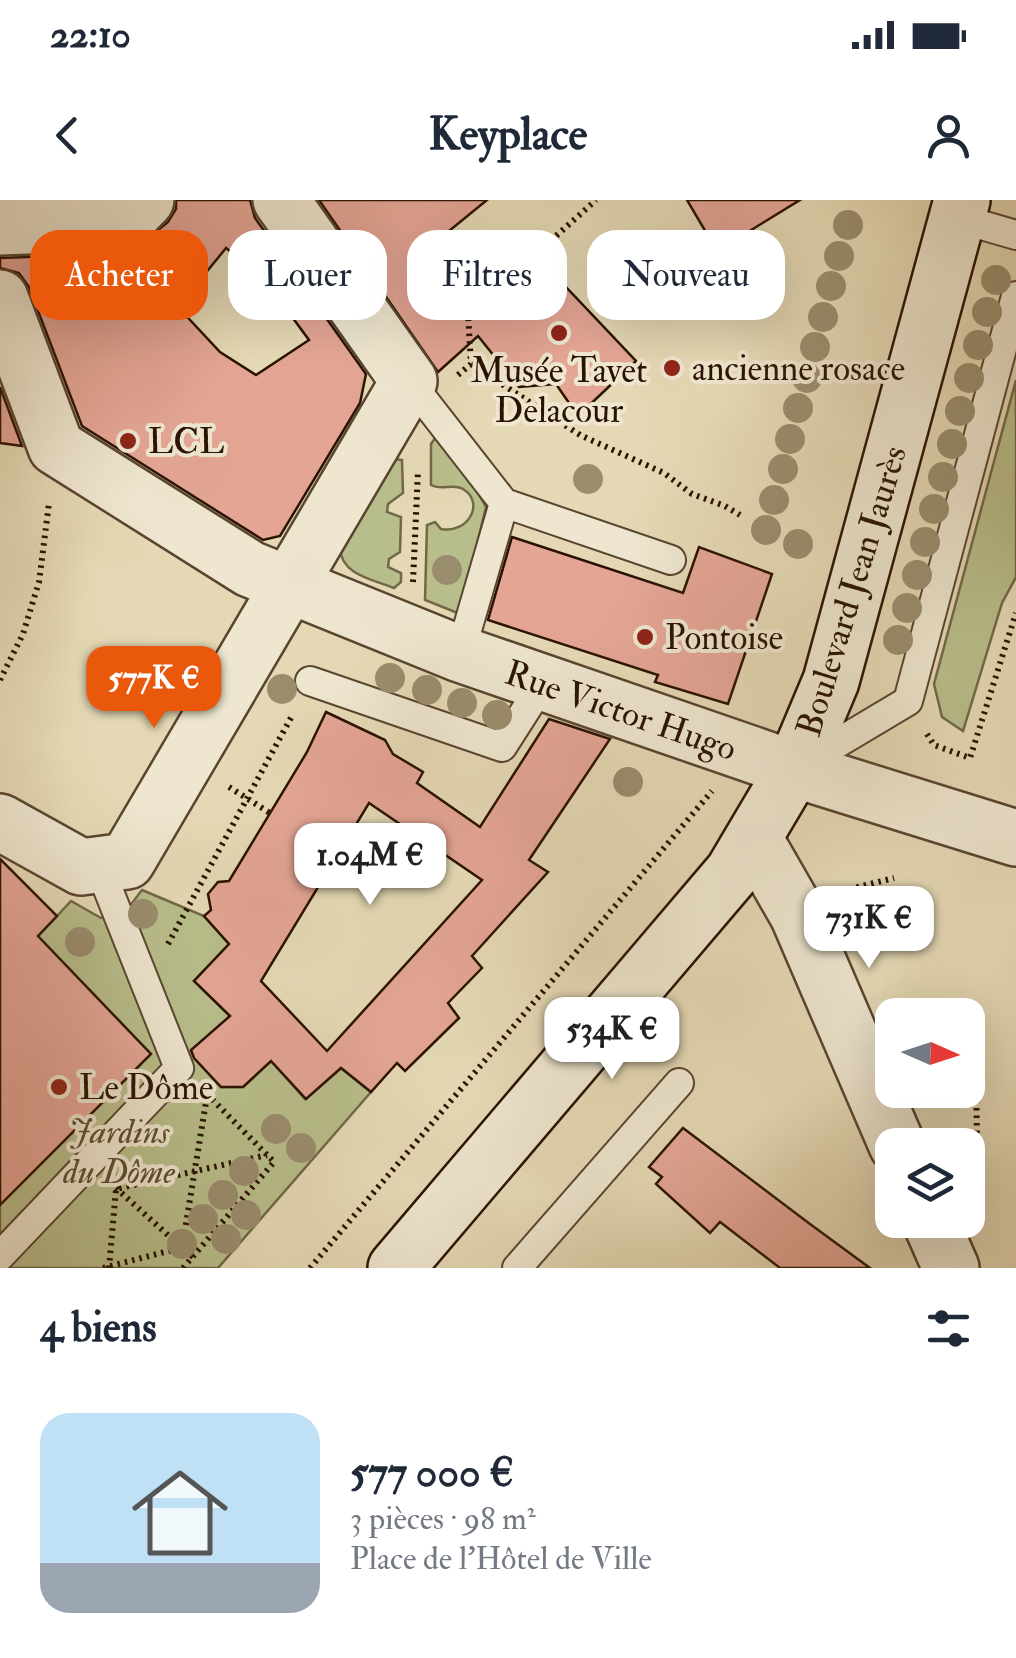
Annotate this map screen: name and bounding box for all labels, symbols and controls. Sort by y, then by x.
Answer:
text: 22:10 [50,11,131,59]
text: Keyplace [429,107,587,163]
icon: back [40,108,95,163]
icon: person [921,108,976,163]
chip: Acheter [30,230,208,320]
chip: Louer [228,230,387,320]
chip: Filtres [407,230,567,320]
chip: Nouveau [587,230,785,320]
marker: Musée Tavet Delacour [548,322,570,344]
place label: ancienne rosace [692,347,905,391]
place label: Musée Tavet Delacour [471,349,647,433]
marker: ancienne rosace [661,357,683,379]
place label: LCL [148,420,224,464]
marker: LCL [117,430,139,452]
street label: Boulevard Jean Jaurès [787,441,917,742]
place label: Pontoise [665,616,783,660]
marker: Pontoise [634,626,656,648]
pin: 577K € [73,646,235,731]
street label: Rue Victor Hugo [499,651,742,771]
text: 577K € [108,658,200,698]
pin: 1.04M € [278,823,462,908]
text: 1.04M € [316,835,424,875]
pin: 731K € [788,886,950,971]
text: 731K € [826,898,912,938]
pin: 534K € [531,997,693,1082]
north arrow [875,998,985,1108]
map controls [875,998,985,1238]
text: 534K € [566,1009,658,1049]
place label: Le Dôme [79,1066,213,1110]
marker: Le Dôme [48,1076,70,1098]
park label: Jardins du Dôme [62,1110,175,1194]
button: layers [875,1128,985,1238]
icon: filters [921,1301,976,1356]
text: 4 biens [40,1302,157,1354]
text: 577 000 € [350,1447,514,1499]
icon: home [120,1453,240,1573]
text: 3 pièces · 98 m² [350,1499,536,1539]
text: Place de l'Hôtel de Ville [350,1539,652,1579]

